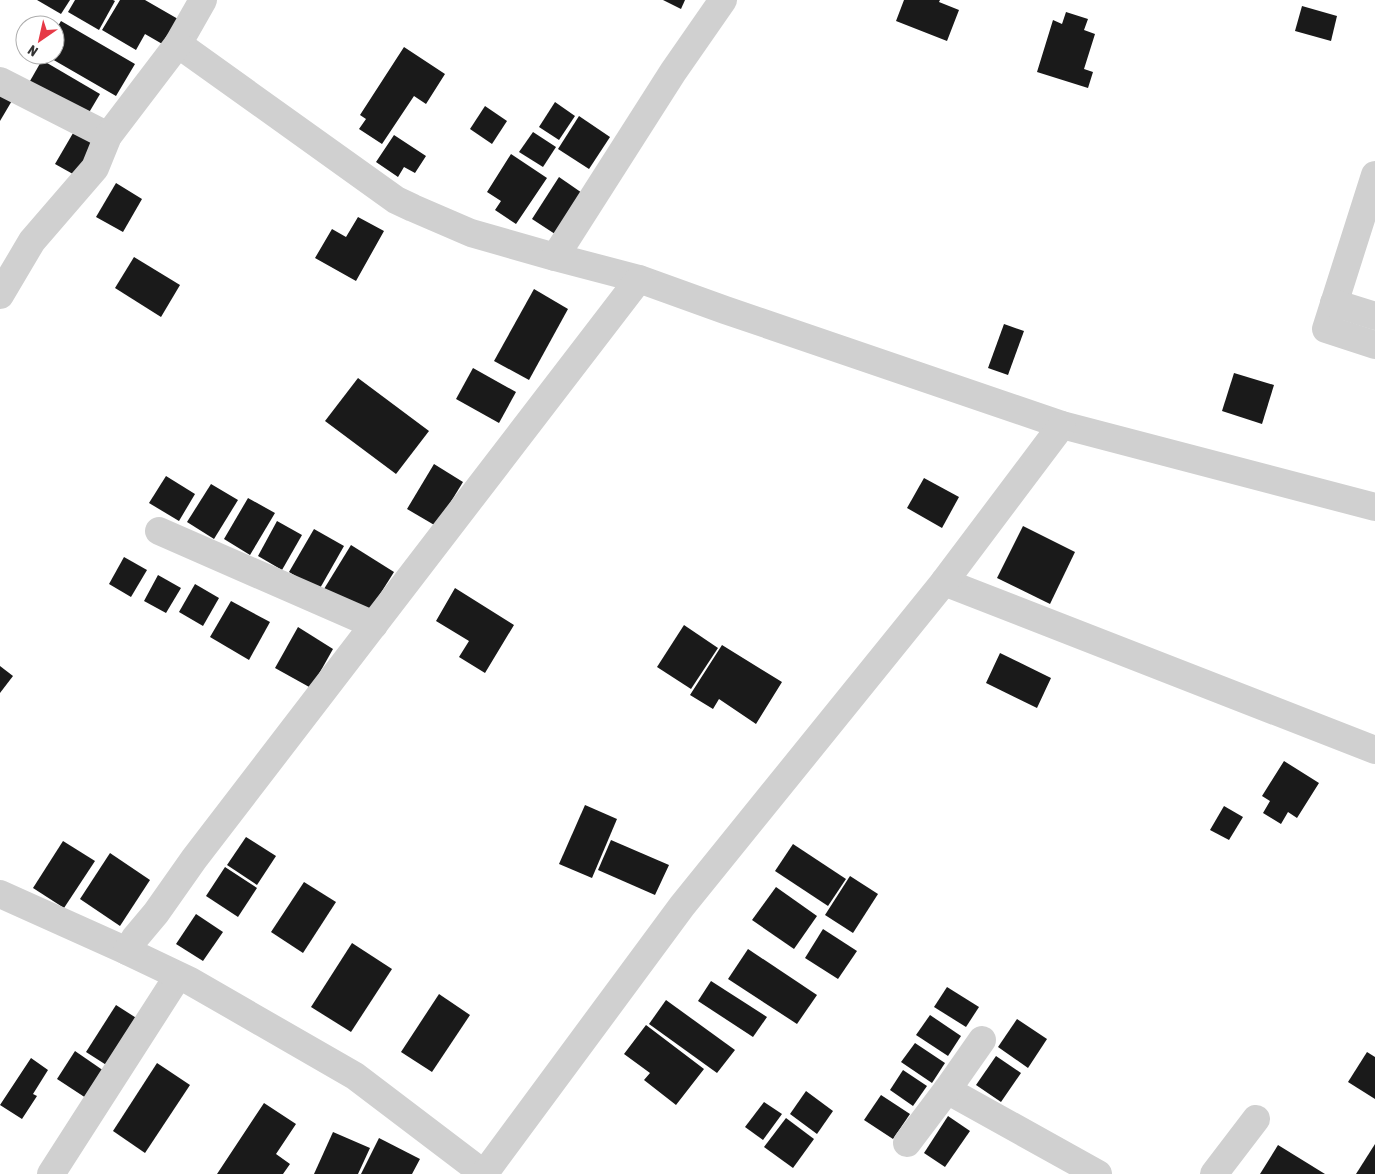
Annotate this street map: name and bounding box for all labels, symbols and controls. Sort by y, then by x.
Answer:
north arrow [15,15,65,65]
text: N [25,42,41,60]

